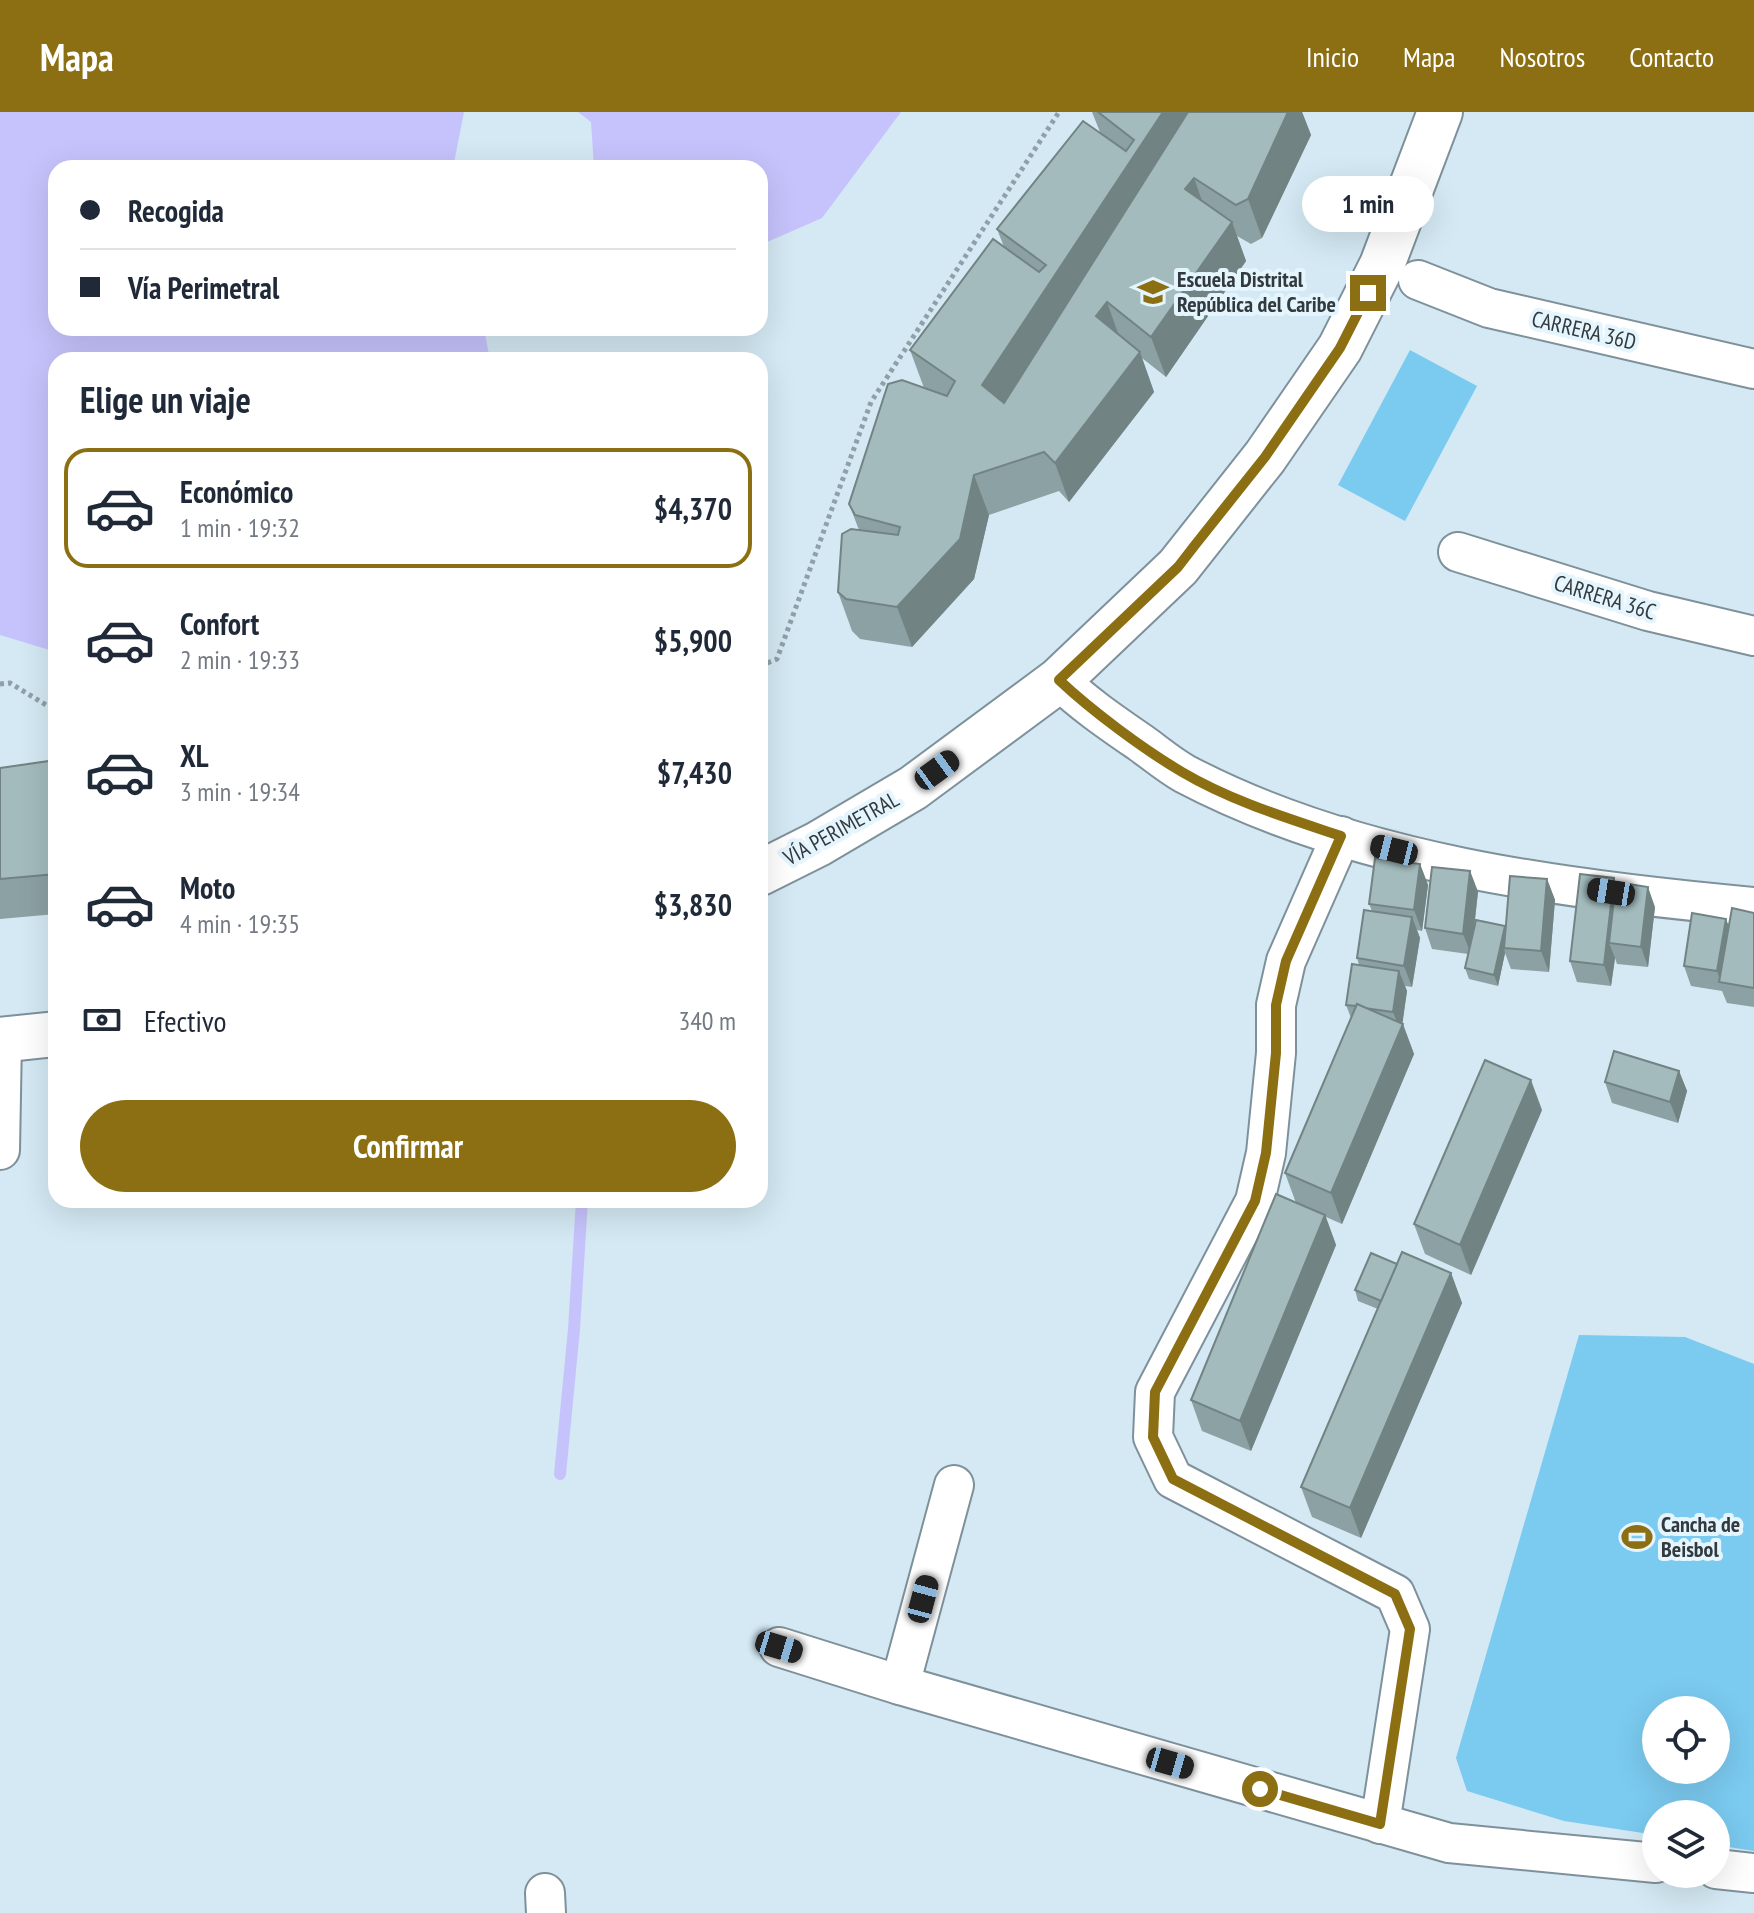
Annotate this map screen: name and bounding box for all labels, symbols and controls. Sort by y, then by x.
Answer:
text: Mapa [40,32,114,81]
text: Inicio [1306,38,1359,75]
text: Mapa [1403,38,1455,75]
text: Nosotros [1499,38,1585,75]
text: Contacto [1629,38,1714,75]
callout: 1 min [1302,177,1434,233]
text: 1 min [1342,187,1394,220]
text: Recogida [128,191,224,230]
place label: Escuela Distrital República del Caribe [1177,265,1336,318]
text: Vía Perimetral [128,268,279,307]
school or university icon: Escuela Distrital República del Caribe [1136,275,1170,309]
route end [1350,275,1386,311]
street label: CARRERA 36D [1529,304,1639,356]
text: Elige un viaje [80,376,251,423]
icon: car [84,472,156,544]
text: Económico [180,472,293,511]
text: $4,370 [654,489,732,528]
text: 1 min · 19:32 [180,511,300,544]
street label: CARRERA 36C [1551,568,1659,626]
icon: car [84,604,156,676]
text: Confort [180,604,259,643]
text: $5,900 [654,621,732,660]
text: 2 min · 19:33 [180,643,300,676]
icon: car [84,736,156,808]
text: XL [180,736,209,775]
car [911,746,963,794]
text: $7,430 [657,753,732,792]
text: 3 min · 19:34 [180,775,300,808]
street label: VÍA PERIMETRAL [778,785,904,872]
car [1368,833,1420,867]
icon: car [84,868,156,940]
text: Moto [180,868,235,907]
car [1585,876,1637,908]
text: $3,830 [654,885,732,924]
text: 4 min · 19:35 [180,907,300,940]
icon: cash [80,998,124,1042]
text: Efectivo [144,1001,227,1040]
text: 340 m [678,1004,736,1037]
button: Confirmar [80,1100,736,1192]
place label: Cancha de Beisbol [1661,1510,1740,1563]
sports icon: Cancha de Beisbol [1620,1520,1654,1554]
car [905,1573,941,1625]
car [753,1629,805,1665]
map controls [1642,1696,1730,1888]
button: locate [1642,1696,1730,1784]
car [1144,1745,1196,1781]
route start [1242,1771,1278,1807]
button: layers [1642,1800,1730,1888]

